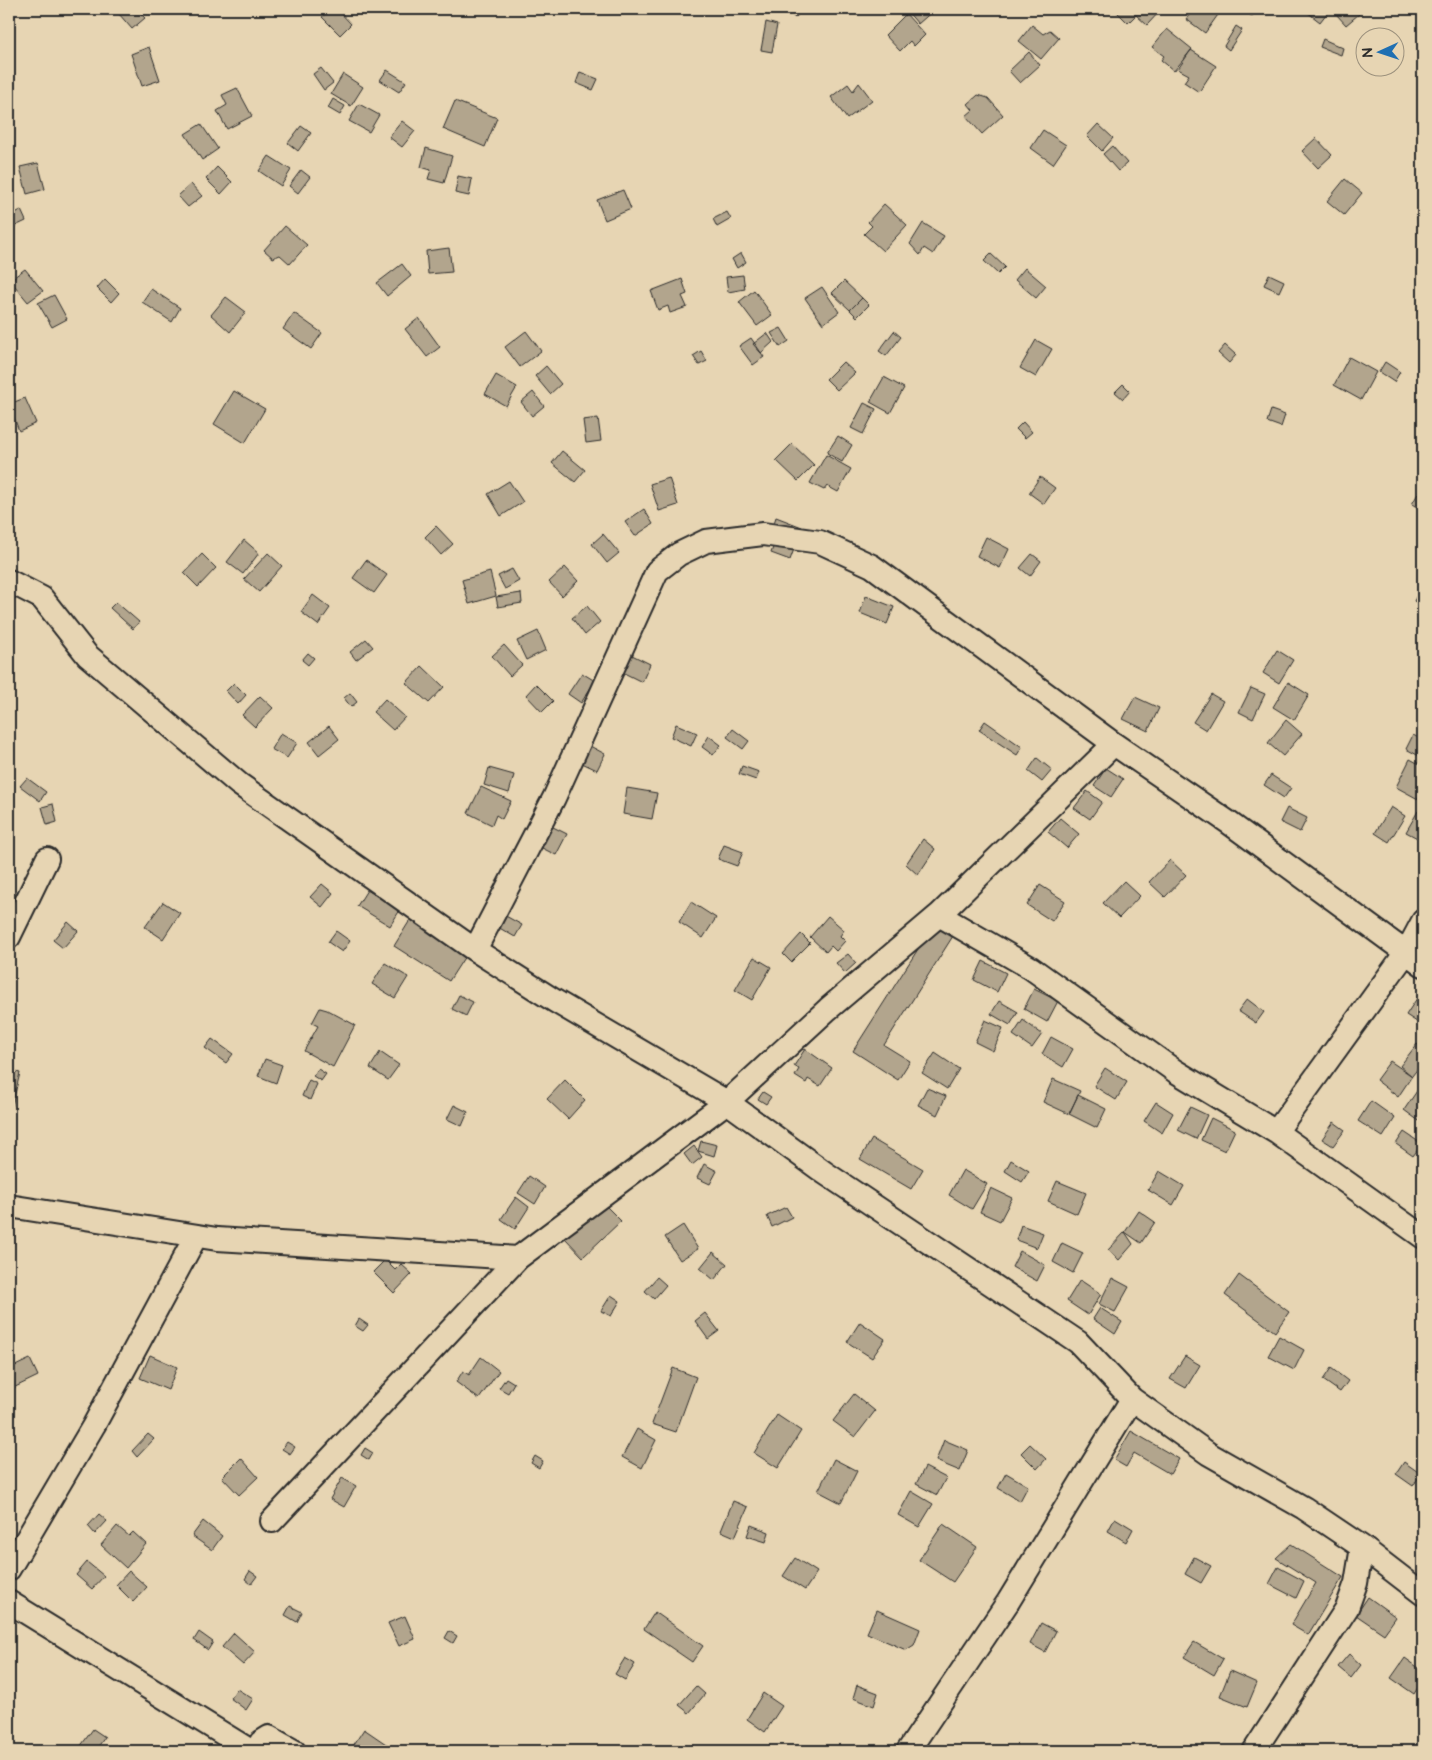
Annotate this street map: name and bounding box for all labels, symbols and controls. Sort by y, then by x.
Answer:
north arrow [1354,28,1404,78]
text: N [1358,48,1378,58]

